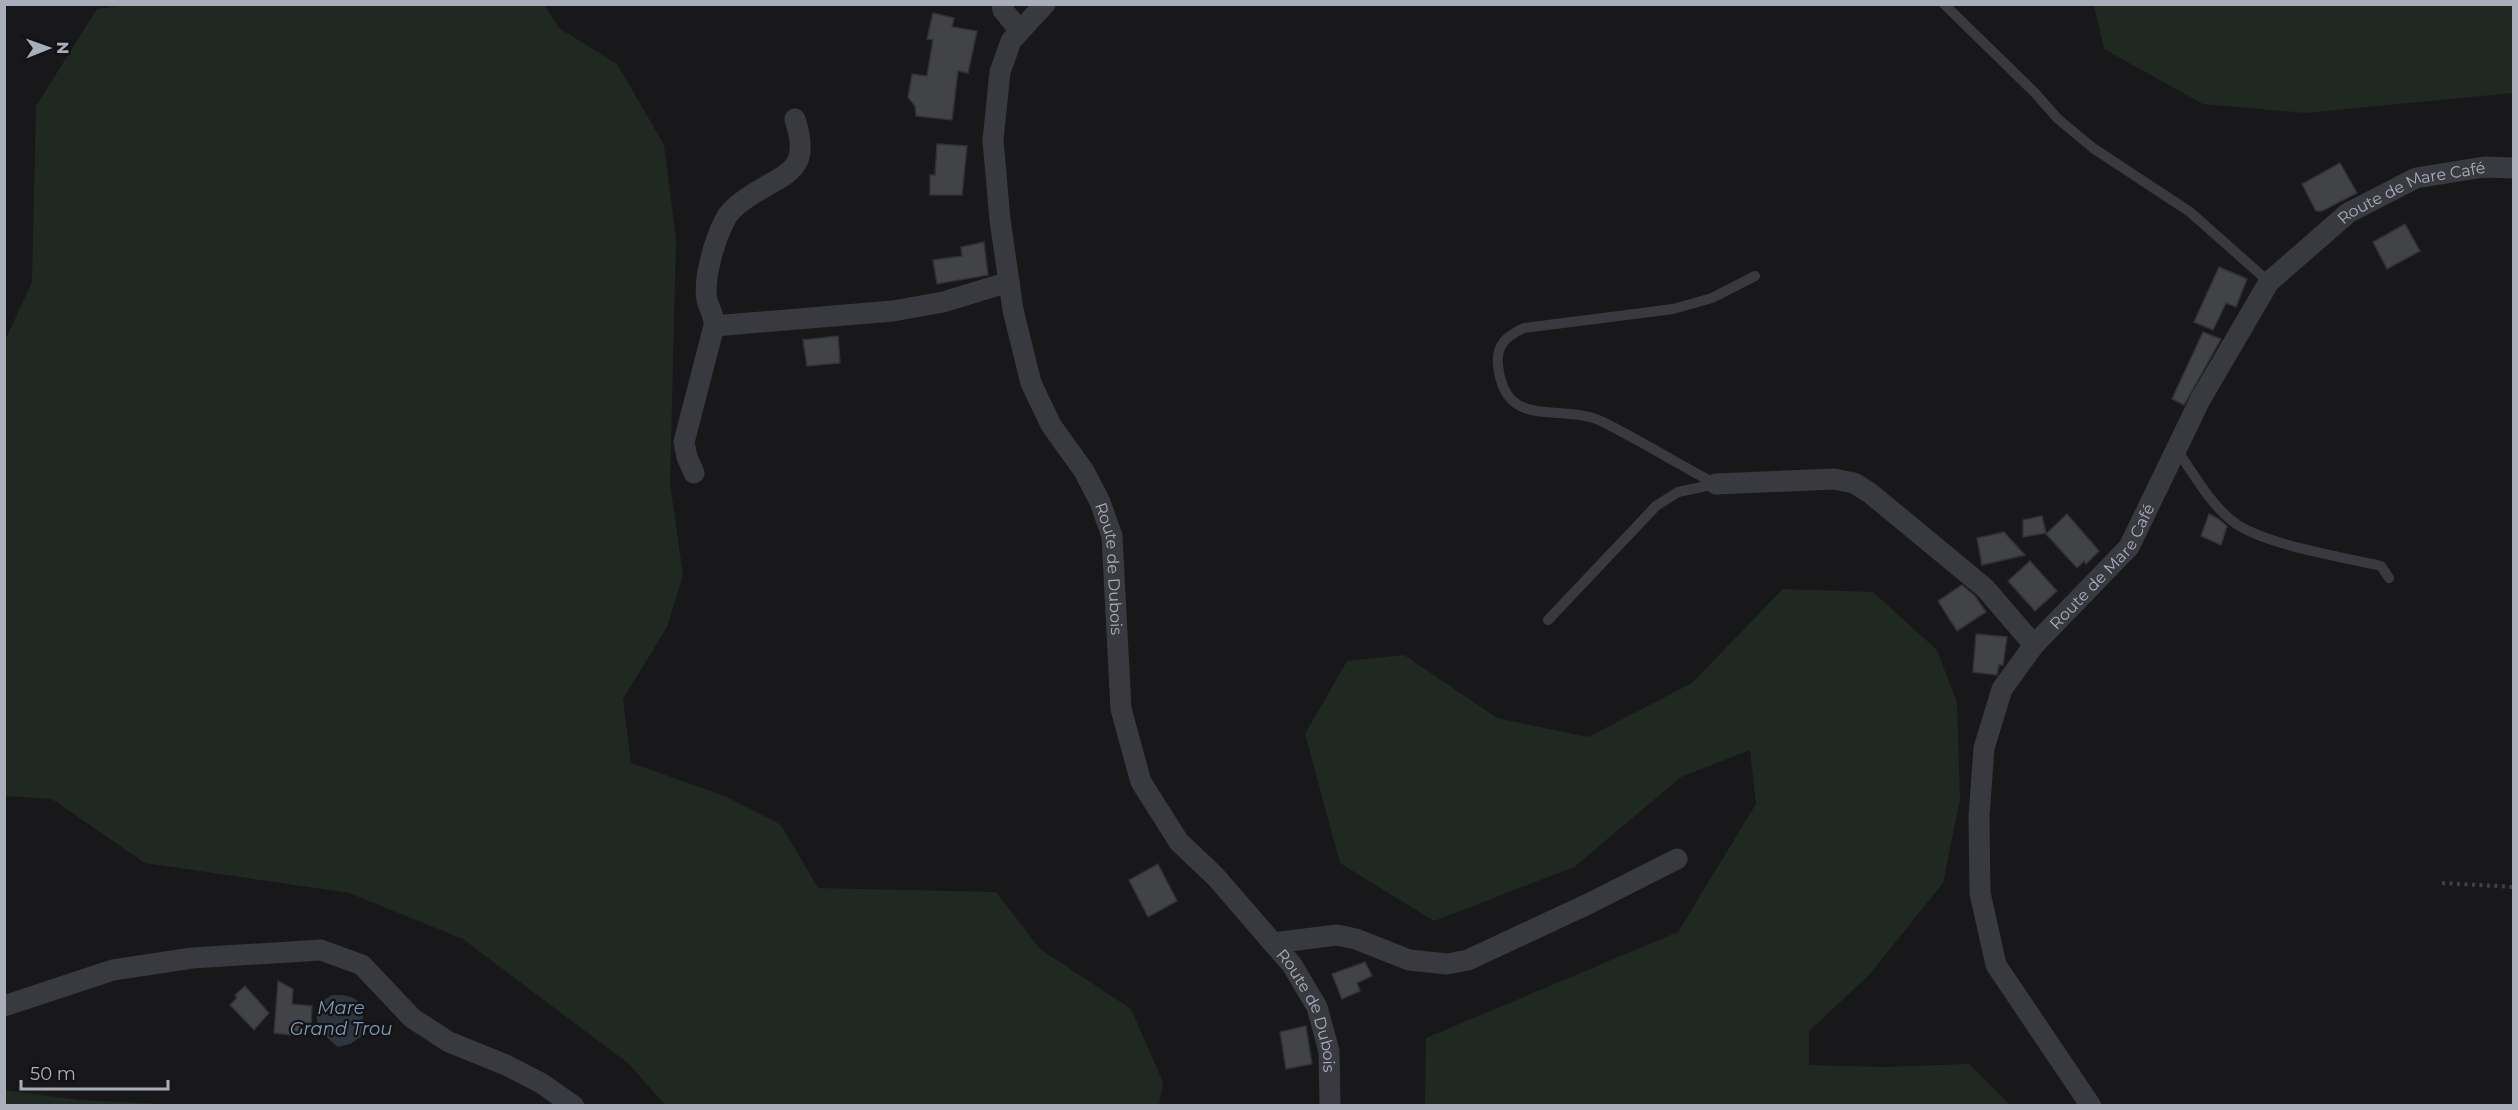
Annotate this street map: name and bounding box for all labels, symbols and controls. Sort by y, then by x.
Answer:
north arrow [18,18,78,78]
text: N [53,41,72,54]
street label: Route de Mare Café [2334,158,2487,228]
street label: Route de Dubois [1091,500,1126,636]
street label: Route de Mare Café [2046,500,2159,633]
street label: Route de Dubois [1272,945,1338,1073]
water label: Mare Grand Trou [290,997,392,1040]
scale bar [21,1053,168,1091]
text: 50 m [30,1063,76,1085]

